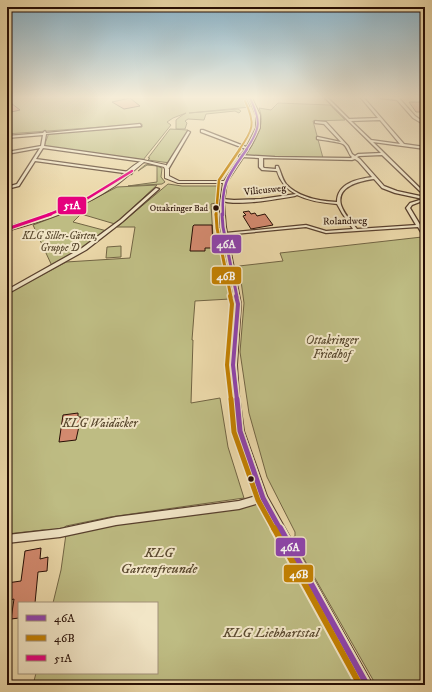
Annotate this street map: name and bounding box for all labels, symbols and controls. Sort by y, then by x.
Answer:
street label: Vilicusweg [242,182,287,198]
line badge: 51A [57,196,87,215]
text: 51A [63,199,81,213]
place label: Ottakringer Bad [150,203,208,214]
marker: Ottakringer Bad [211,203,221,213]
street label: Rolandweg [323,215,367,227]
park label: KLG Siller-Gärten, Gruppe D [21,230,98,254]
line badge: 46A [211,234,242,254]
text: 46A [215,238,237,252]
line badge: 46B [211,266,242,285]
text: 46B [215,270,236,284]
park label: Ottakringer Friedhof [306,333,360,362]
park label: KLG Waidäcker [62,416,139,431]
unlabelled marker [246,474,256,484]
line badge: 46A [275,537,306,557]
text: 46A [279,541,301,555]
park label: KLG Gartenfreunde [121,544,198,578]
line badge: 46B [283,564,314,583]
text: 46B [288,568,309,582]
legend [18,602,158,674]
text: 46A [54,611,75,626]
park label: KLG Liebhartstal [222,624,320,642]
text: 46B [54,631,75,646]
text: 51A [54,651,72,666]

